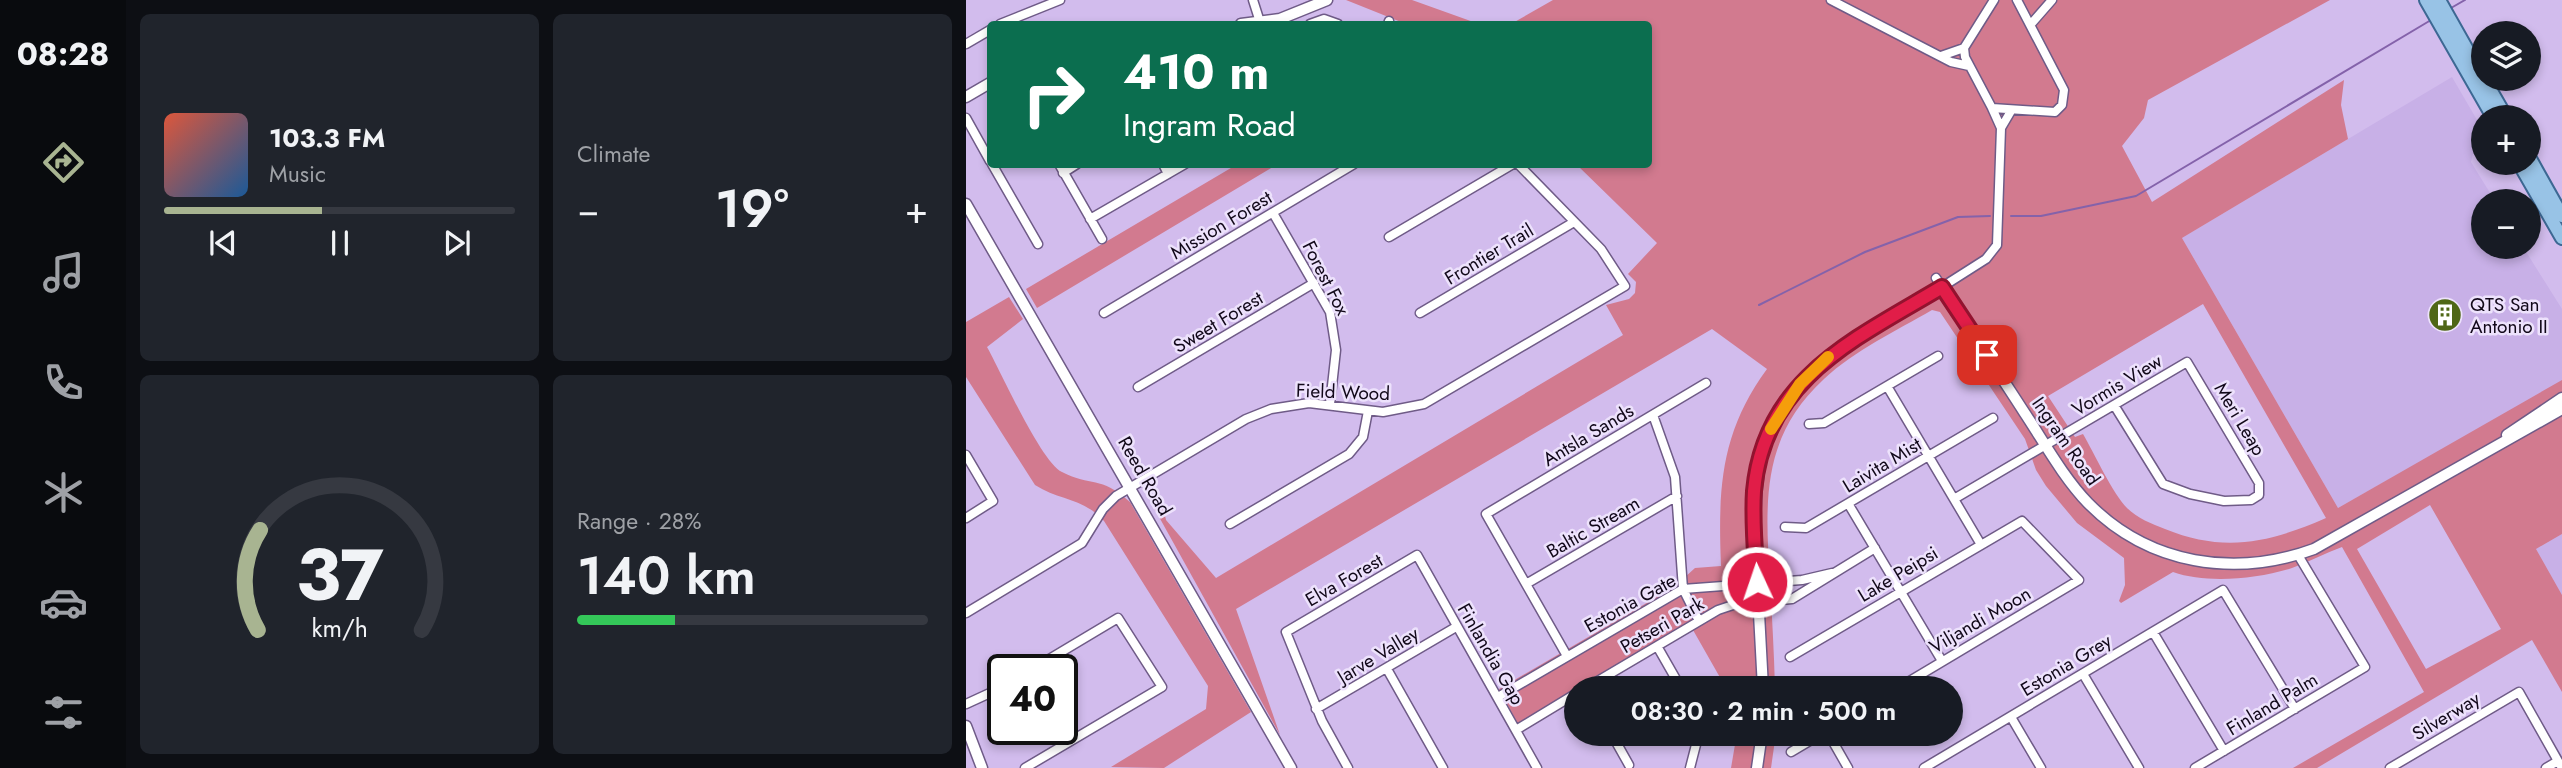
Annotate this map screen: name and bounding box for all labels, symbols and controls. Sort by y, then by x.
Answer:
map controls [2471,21,2541,259]
button: layers [2471,21,2541,91]
text: 08:28 [17,31,109,77]
text: 410 m [1123,37,1269,107]
icon: right [1008,49,1099,140]
text: Ingram Road [1123,102,1296,148]
button: + [2471,105,2541,175]
text: 103.3 FM [269,119,385,157]
text: Climate [577,137,650,171]
icon: directions [39,138,88,187]
text: Music [269,157,326,191]
text: 19° [715,171,789,247]
text: − [577,182,599,237]
text: + [905,182,928,237]
street label: Mission Forest [1165,184,1277,266]
button: − [2471,189,2541,259]
street label: Frontier Trail [1439,217,1539,291]
icon: previous [204,224,242,262]
icon: pause [321,224,359,262]
icon: next [438,224,476,262]
street label: Forest Fox [1296,236,1356,320]
icon: music [39,248,88,297]
street label: Sweet Forest [1168,284,1268,359]
place label: QTS San Antonio II [2470,291,2548,340]
building icon: QTS San Antonio II [2426,296,2464,334]
pin [1957,325,2017,385]
icon: arrive [1968,336,2006,374]
street label: Vormis View [2067,347,2167,423]
icon: phone [39,358,88,407]
street label: Field Wood [1296,377,1390,407]
street label: Meri Leap [2208,377,2272,461]
street label: Ingram Road [2026,391,2106,491]
street label: Antsla Sands [1537,397,1639,473]
street label: Reed Road [1111,431,1179,521]
street label: Laivita Mist [1837,431,1927,499]
icon: climate [39,468,88,517]
street label: Baltic Stream [1542,489,1644,565]
text: Range · 28% [577,504,702,538]
text: 37 [295,523,384,628]
text: 140 km [577,538,756,614]
street label: Lake Peipsi [1853,539,1943,609]
position arrow [1720,545,1794,619]
street label: Elva Forest [1300,547,1388,613]
street label: Estonia Gate [1579,567,1681,639]
icon: car [39,578,88,627]
street label: Viljandi Moon [1924,580,2036,660]
street label: Petseri Park [1615,590,1709,660]
street label: Finlandia Gap [1451,598,1531,710]
text: km/h [311,610,368,646]
street label: Jarve Valley [1330,620,1424,691]
street label: Estonia Grey [2015,627,2117,703]
speed limit sign: 40 [987,654,1078,745]
street label: Finland Palm [2221,666,2323,742]
street label: Silverway [2407,685,2486,747]
icon: filters [39,688,88,737]
text: 08:30 · 2 min · 500 m [1631,692,1896,730]

